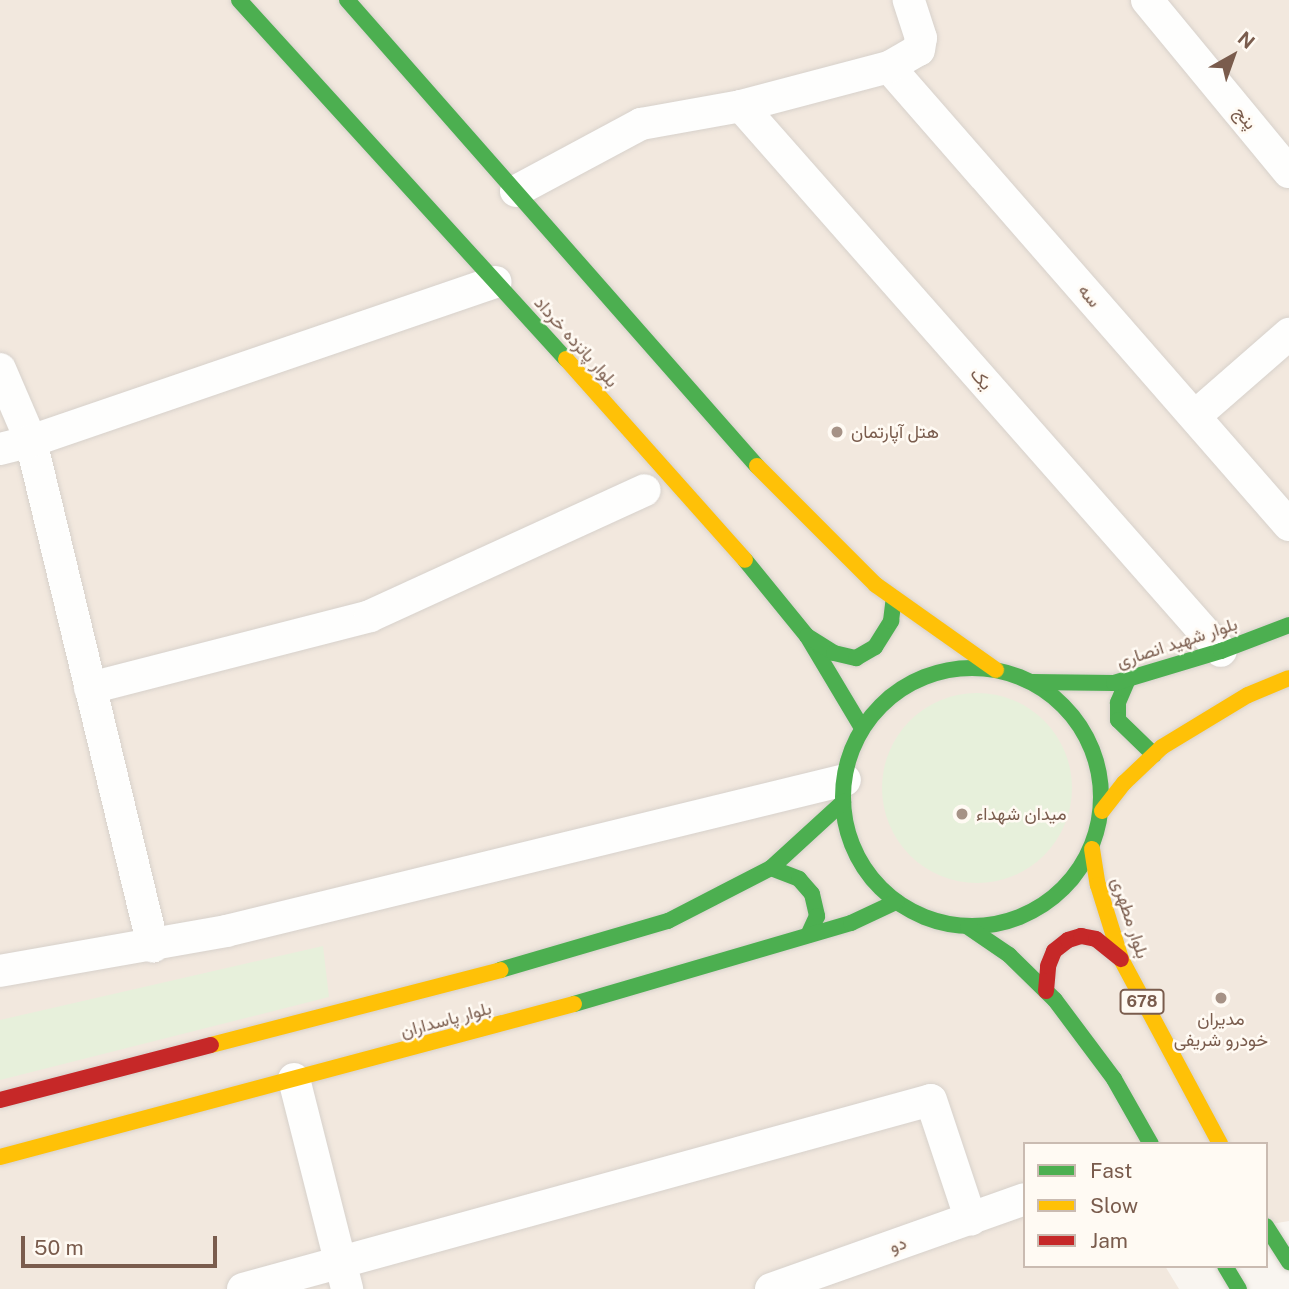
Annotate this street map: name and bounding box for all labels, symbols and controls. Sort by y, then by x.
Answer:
north arrow [1198,21,1268,91]
text: N [1234,27,1259,53]
street label: پنج [1229,102,1261,134]
street label: سه [1073,280,1105,312]
street label: بلوار پانزده خرداد [529,292,623,392]
street label: یک [965,363,997,395]
place label: هتل آپارتمان [851,421,939,443]
marker: هتل آپارتمان [829,424,845,440]
street label: بلوار شهید انصاری [1114,613,1240,673]
place label: میدان شهداء [976,803,1067,825]
marker: میدان شهداء [954,806,970,822]
street label: بلوار مطهری [1107,875,1153,961]
road number: 678 [1119,990,1165,1014]
marker: مدیران خودرو شریفی [1213,990,1229,1006]
street label: بلوار پاسداران [398,997,494,1043]
place label: مدیران خودرو شریفی [1174,1009,1268,1052]
legend [1023,1142,1268,1268]
text: Fast [1090,1158,1132,1183]
text: Slow [1090,1193,1138,1218]
scale bar [24,1222,220,1266]
text: Jam [1090,1228,1128,1253]
street label: دو [887,1232,909,1258]
text: 50 m [34,1235,84,1260]

